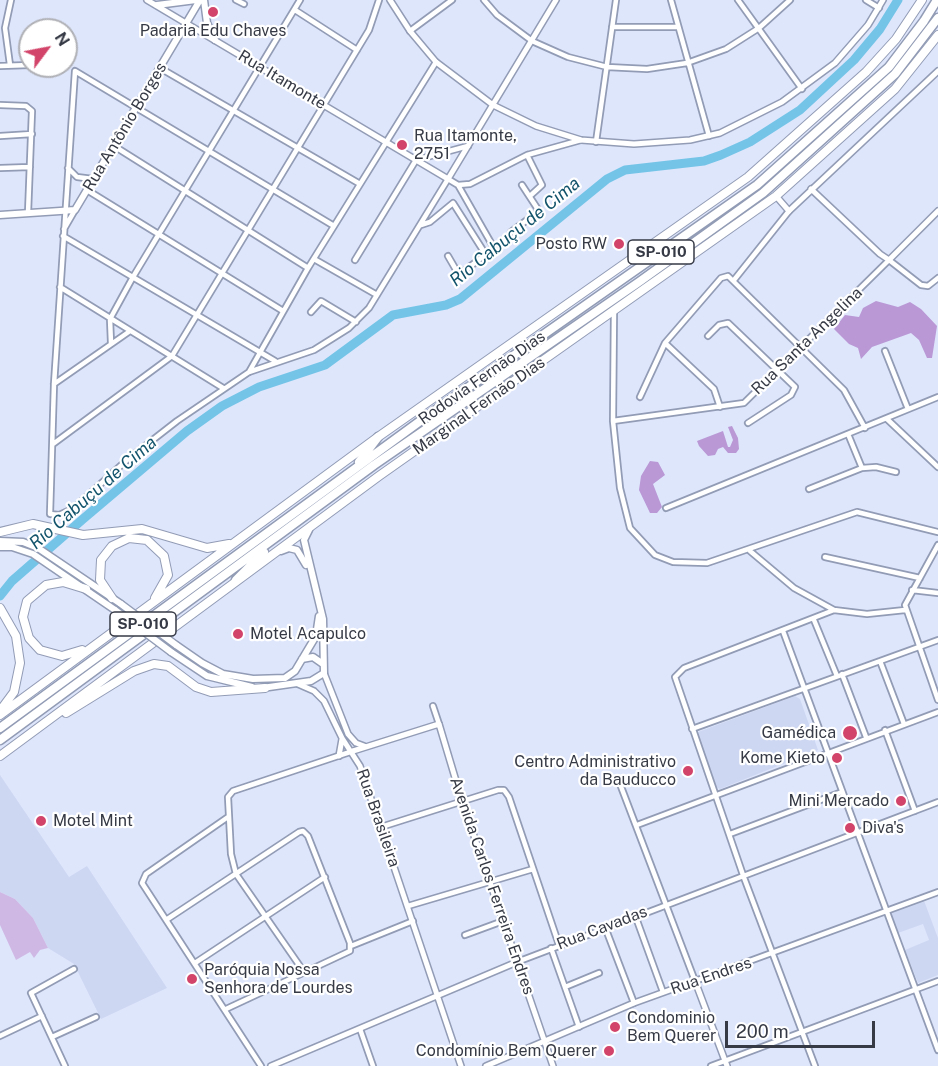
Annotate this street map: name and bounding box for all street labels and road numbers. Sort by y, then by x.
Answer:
street label: Rua Itamonte [235,46,329,114]
street label: Rua Antônio Borges [79,59,171,195]
road number: SP-010 [628,240,694,264]
street label: Rua Santa Angelina [748,283,866,399]
street label: Rodovia Fernão Dias [415,327,549,429]
street label: Marginal Fernão Dias [409,353,549,459]
road number: SP-010 [110,612,176,636]
street label: Rua Brasileira [352,766,404,870]
street label: Avenida Carlos Ferreira Endres [446,775,538,997]
street label: Rua Cavadas [554,902,650,954]
street label: Rua Endres [668,953,754,999]

